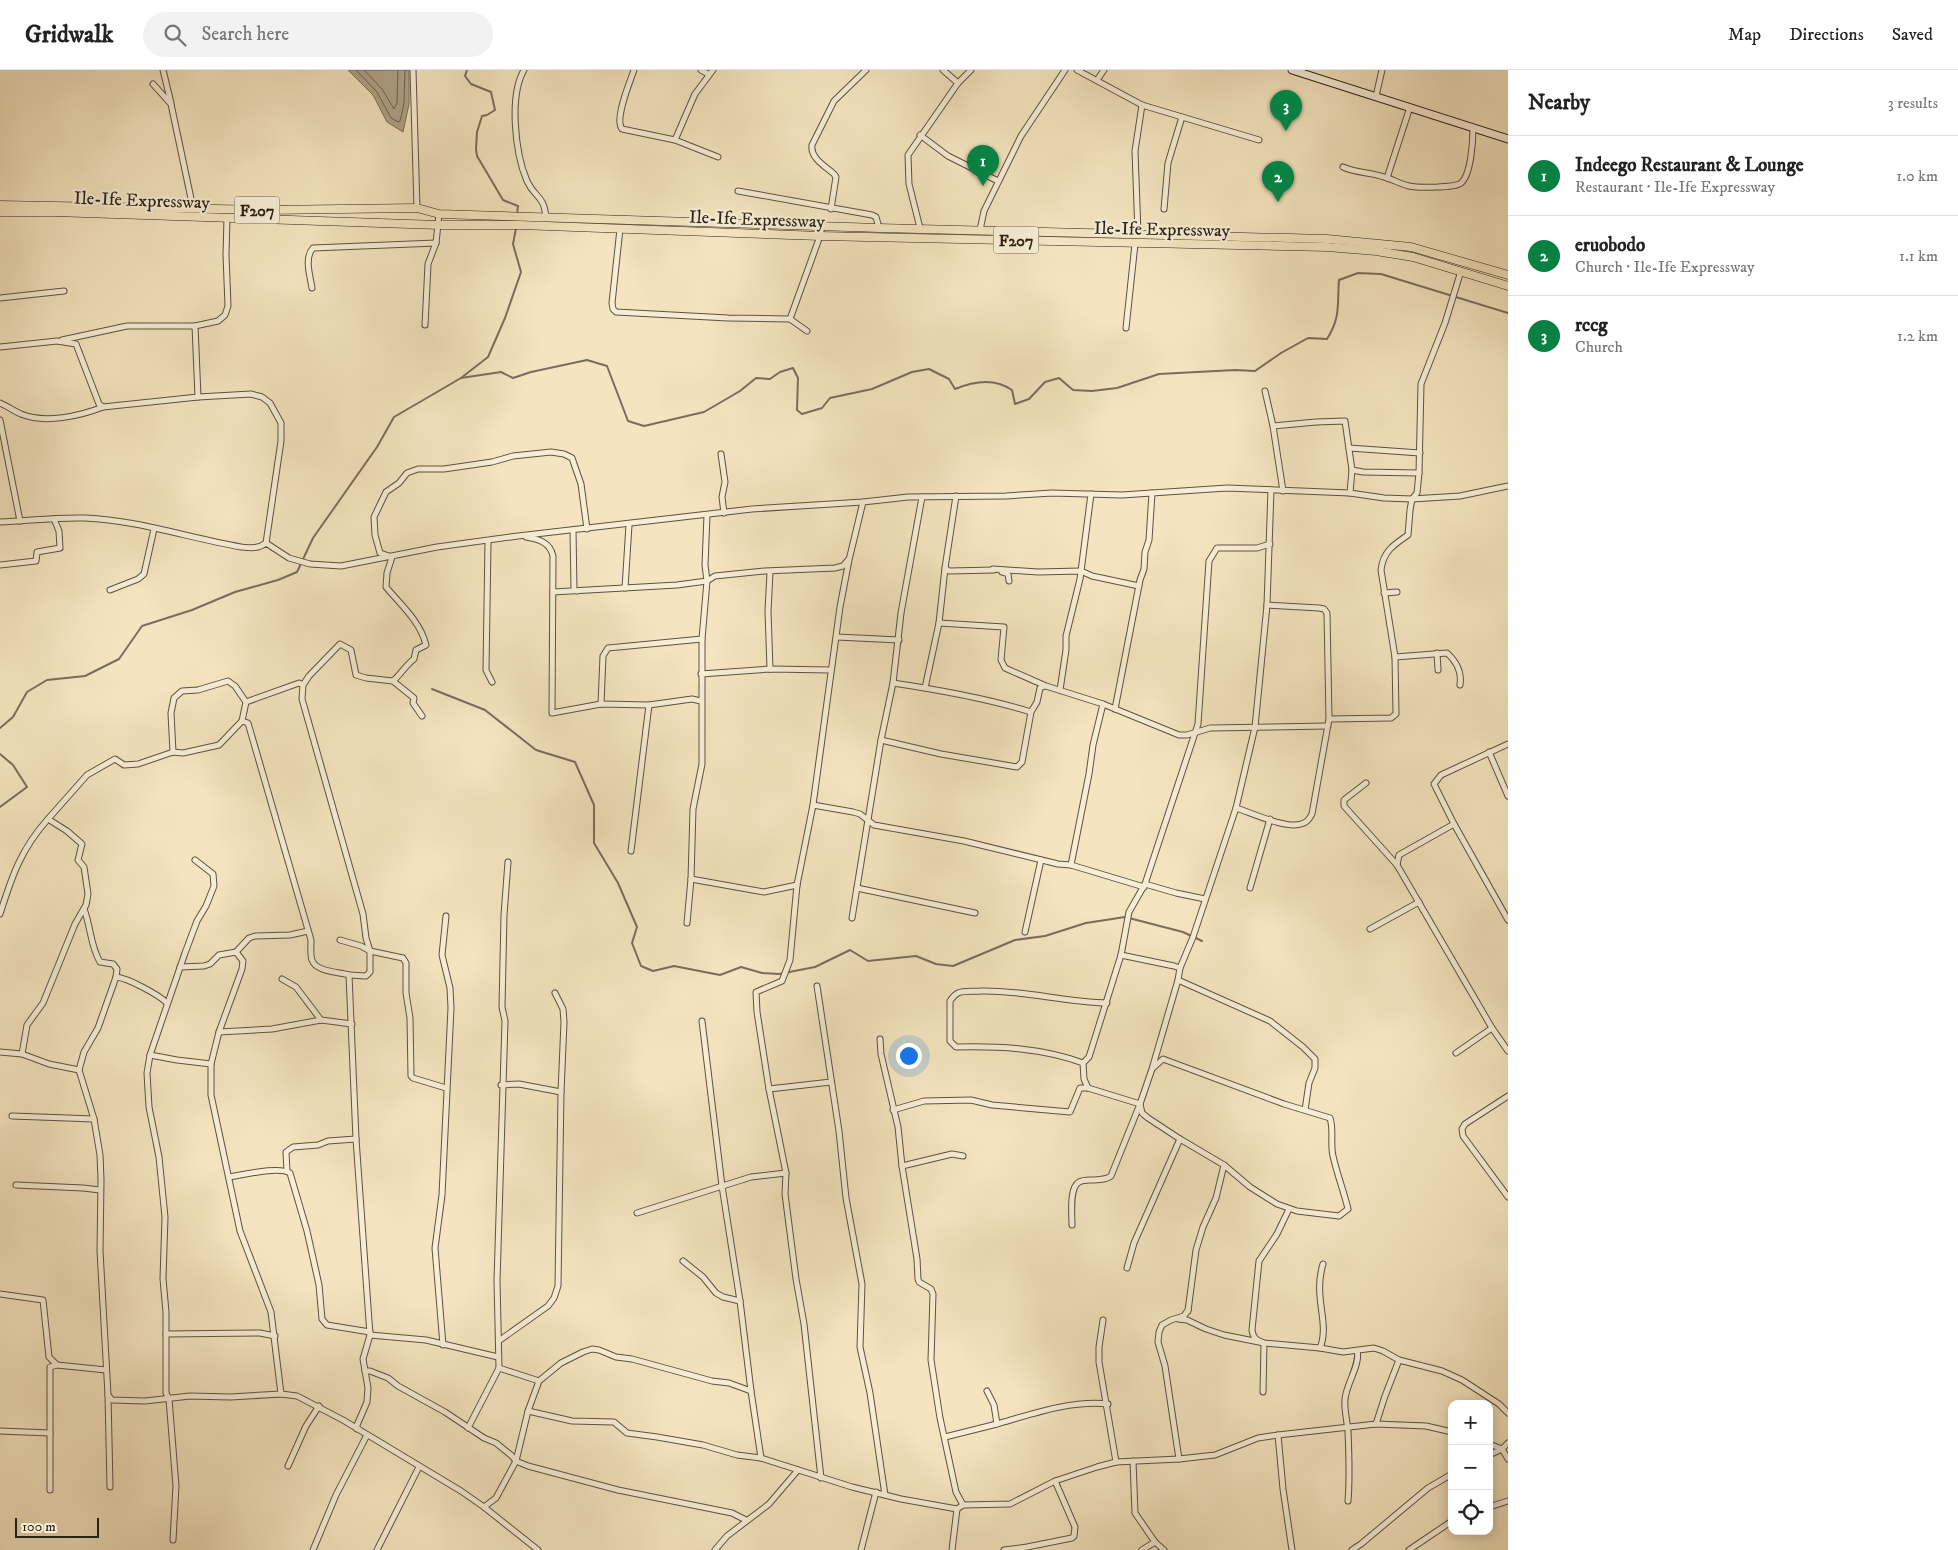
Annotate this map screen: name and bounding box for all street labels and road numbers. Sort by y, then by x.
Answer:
street label: Ile-Ife Expressway [74,188,211,214]
road number: F207 [234,196,280,224]
street label: Ile-Ife Expressway [689,207,826,233]
street label: Ile-Ife Expressway [1094,218,1231,242]
road number: F207 [994,226,1038,254]

